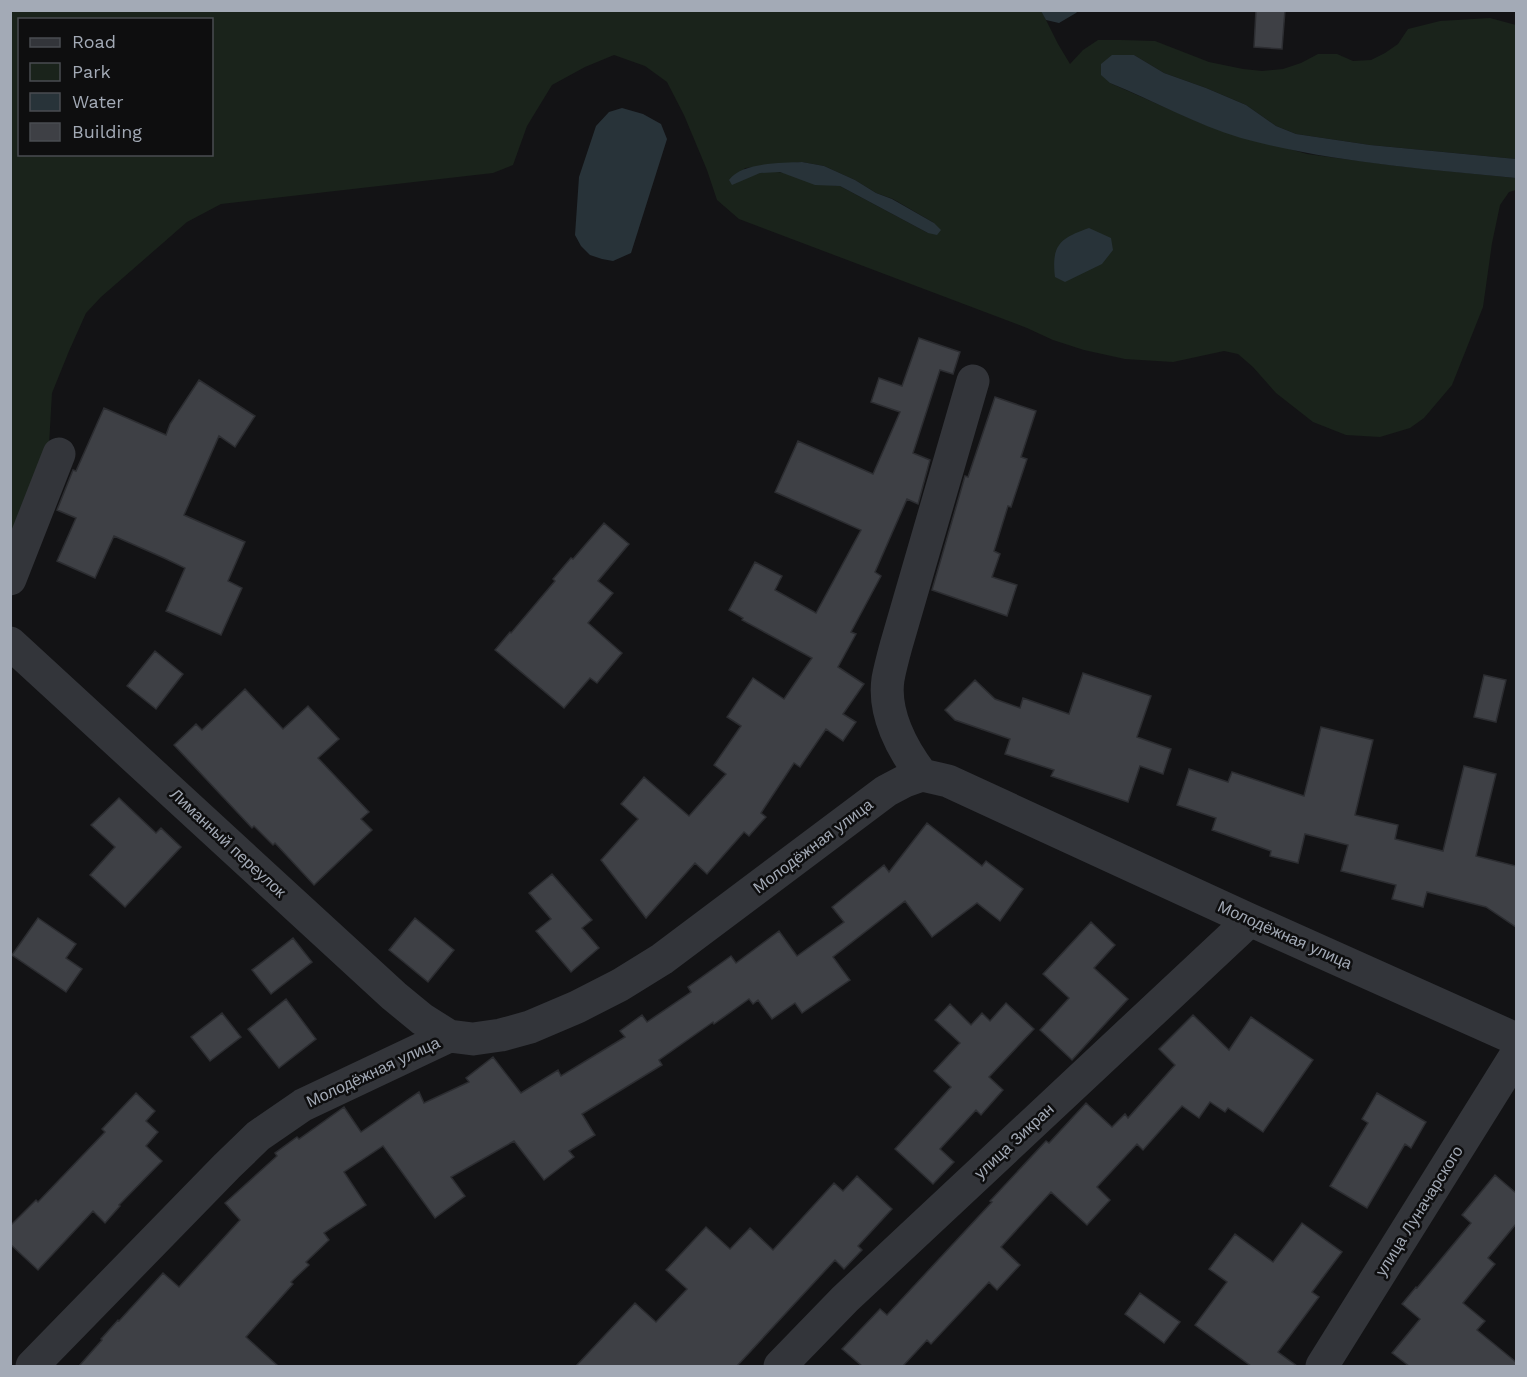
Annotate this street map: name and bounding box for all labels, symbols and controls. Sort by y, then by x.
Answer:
legend [18,18,213,156]
text: Road [72,31,116,52]
text: Park [72,61,111,82]
text: Water [72,91,124,112]
text: Building [72,121,142,142]
street label: Лиманный переулок [166,785,290,902]
street label: Молодёжная улица [749,795,877,897]
street label: Молодёжная улица [1215,897,1355,973]
street label: Молодёжная улица [303,1033,443,1111]
street label: улица Зикран [970,1099,1058,1183]
street label: улица Луначарского [1371,1142,1467,1280]

